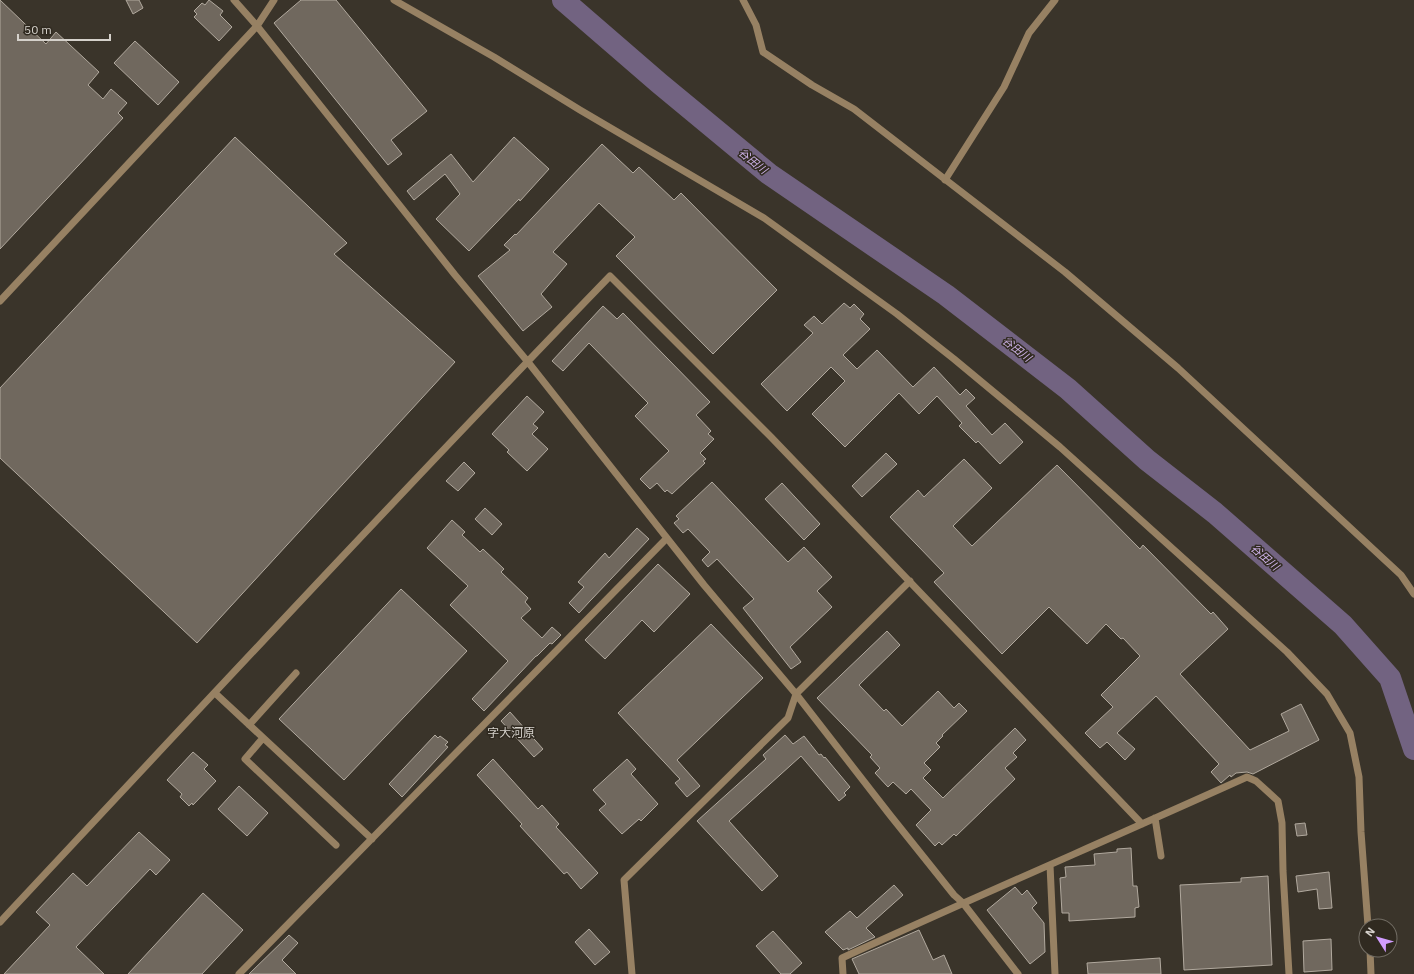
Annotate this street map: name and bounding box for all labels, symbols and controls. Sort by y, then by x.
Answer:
scale bar [18,16,110,42]
text: 50 m [24,22,52,37]
water label: 谷田川 [736,145,771,177]
water label: 谷田川 [1000,333,1035,365]
water label: 谷田川 [1248,541,1283,574]
district label: 字大河原 [487,725,535,740]
north arrow [1358,918,1398,958]
text: N [1362,925,1378,939]

